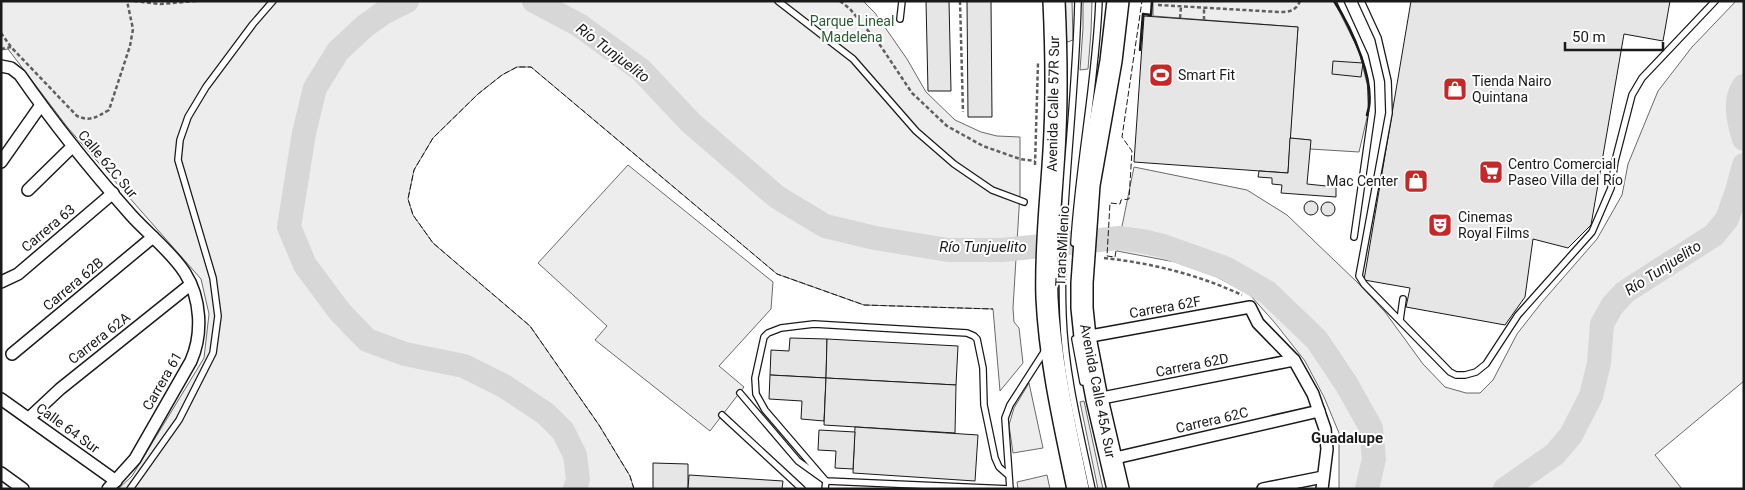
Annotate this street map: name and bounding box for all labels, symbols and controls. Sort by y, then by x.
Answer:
park label: Parque Lineal Madelena [810,13,894,45]
water label: Río Tunjuelito [573,19,653,87]
scale bar [1565,20,1662,52]
text: 50 m [1572,28,1606,46]
street label: Avenida Calle 57R Sur [1044,36,1062,172]
sports icon: Smart Fit [1148,62,1174,88]
place label: Smart Fit [1178,67,1235,83]
place label: Tienda Nairo Quintana [1472,73,1552,105]
shop icon: Tienda Nairo Quintana [1442,76,1468,102]
street label: Calle 62C Sur [75,127,141,201]
place label: Centro Comercial Paseo Villa del Río [1508,156,1623,188]
supermarket icon: Centro Comercial Paseo Villa del Río [1478,159,1504,185]
shop icon: Mac Center [1403,168,1429,194]
place label: Mac Center [1326,173,1398,189]
street label: Carrera 63 [18,201,78,255]
street label: TransMilenio [1052,205,1072,287]
place label: Cinemas Royal Films [1458,209,1530,241]
theatre icon: Cinemas Royal Films [1427,212,1453,238]
water label: Río Tunjuelito [1621,237,1705,299]
water label: Río Tunjuelito [939,238,1027,256]
street label: Carrera 62B [40,254,106,314]
street label: Carrera 62F [1128,293,1202,321]
street label: Carrera 62A [65,309,133,367]
street label: Avenida Calle 45A Sur [1077,322,1119,460]
street label: Carrera 61 [139,349,185,413]
street label: Carrera 62D [1154,350,1230,380]
street label: Calle 64 Sur [33,400,103,456]
street label: Carrera 62C [1174,404,1250,436]
district label: Guadalupe [1311,429,1383,447]

